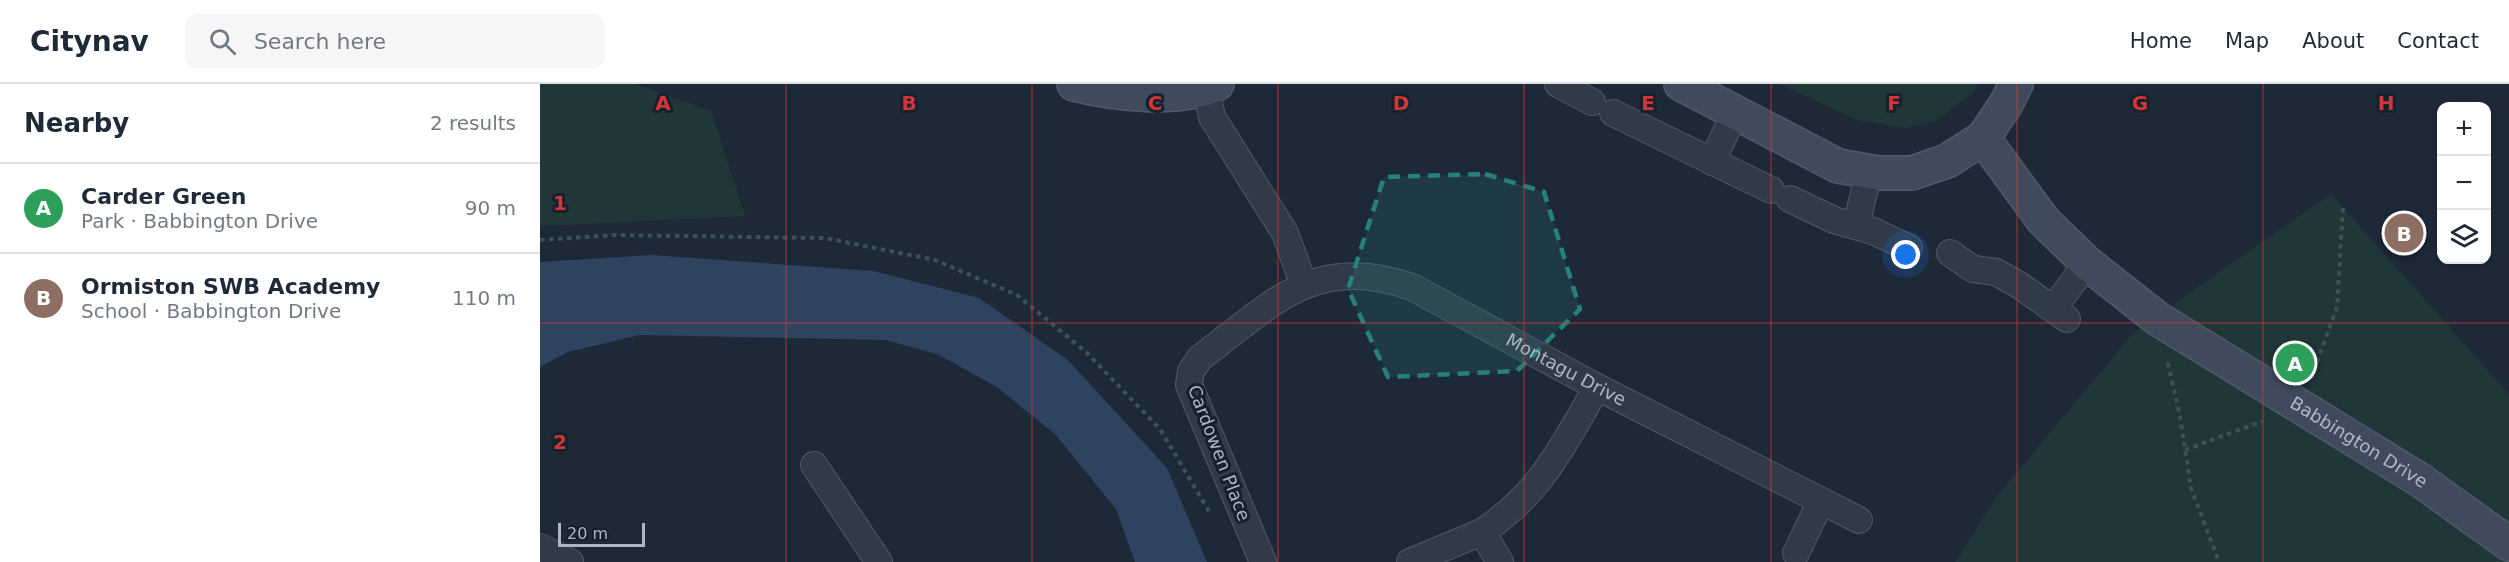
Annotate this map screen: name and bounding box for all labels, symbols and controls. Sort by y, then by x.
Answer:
search box [185,14,605,68]
text: Citynav [30,25,149,58]
icon: search [206,25,239,58]
text: Search here [254,29,386,54]
text: Home [2130,29,2192,53]
text: Map [2225,29,2269,53]
text: About [2302,29,2364,53]
text: Contact [2397,29,2479,53]
text: A [655,91,671,115]
text: B [901,91,917,115]
text: C [1148,91,1162,115]
text: D [1393,91,1409,115]
text: E [1641,91,1655,115]
text: F [1887,91,1901,115]
text: G [2132,91,2148,115]
text: H [2378,91,2394,115]
map controls [2437,102,2491,264]
button: + [2437,102,2491,156]
text: Nearby [24,108,129,138]
text: 2 results [430,111,516,135]
button: − [2437,156,2491,210]
text: Carder Green [81,184,246,209]
text: 1 [553,191,567,215]
text: A [36,196,51,220]
text: 90 m [465,196,516,220]
text: Park · Babbington Drive [81,209,318,233]
pin: B [2384,210,2424,256]
button: layers [2437,210,2491,264]
your location [1891,240,1920,269]
text: Ormiston SWB Academy [81,274,380,299]
text: B [36,286,51,310]
text: 110 m [452,286,516,310]
text: School · Babbington Drive [81,299,341,323]
street label: Montagu Drive [1503,329,1629,410]
pin: A [2276,340,2314,386]
street label: Cardowen Place [1184,382,1255,524]
street label: Babbington Drive [2286,392,2432,492]
text: 2 [553,430,567,454]
scale bar [558,520,645,548]
text: 20 m [567,524,608,543]

